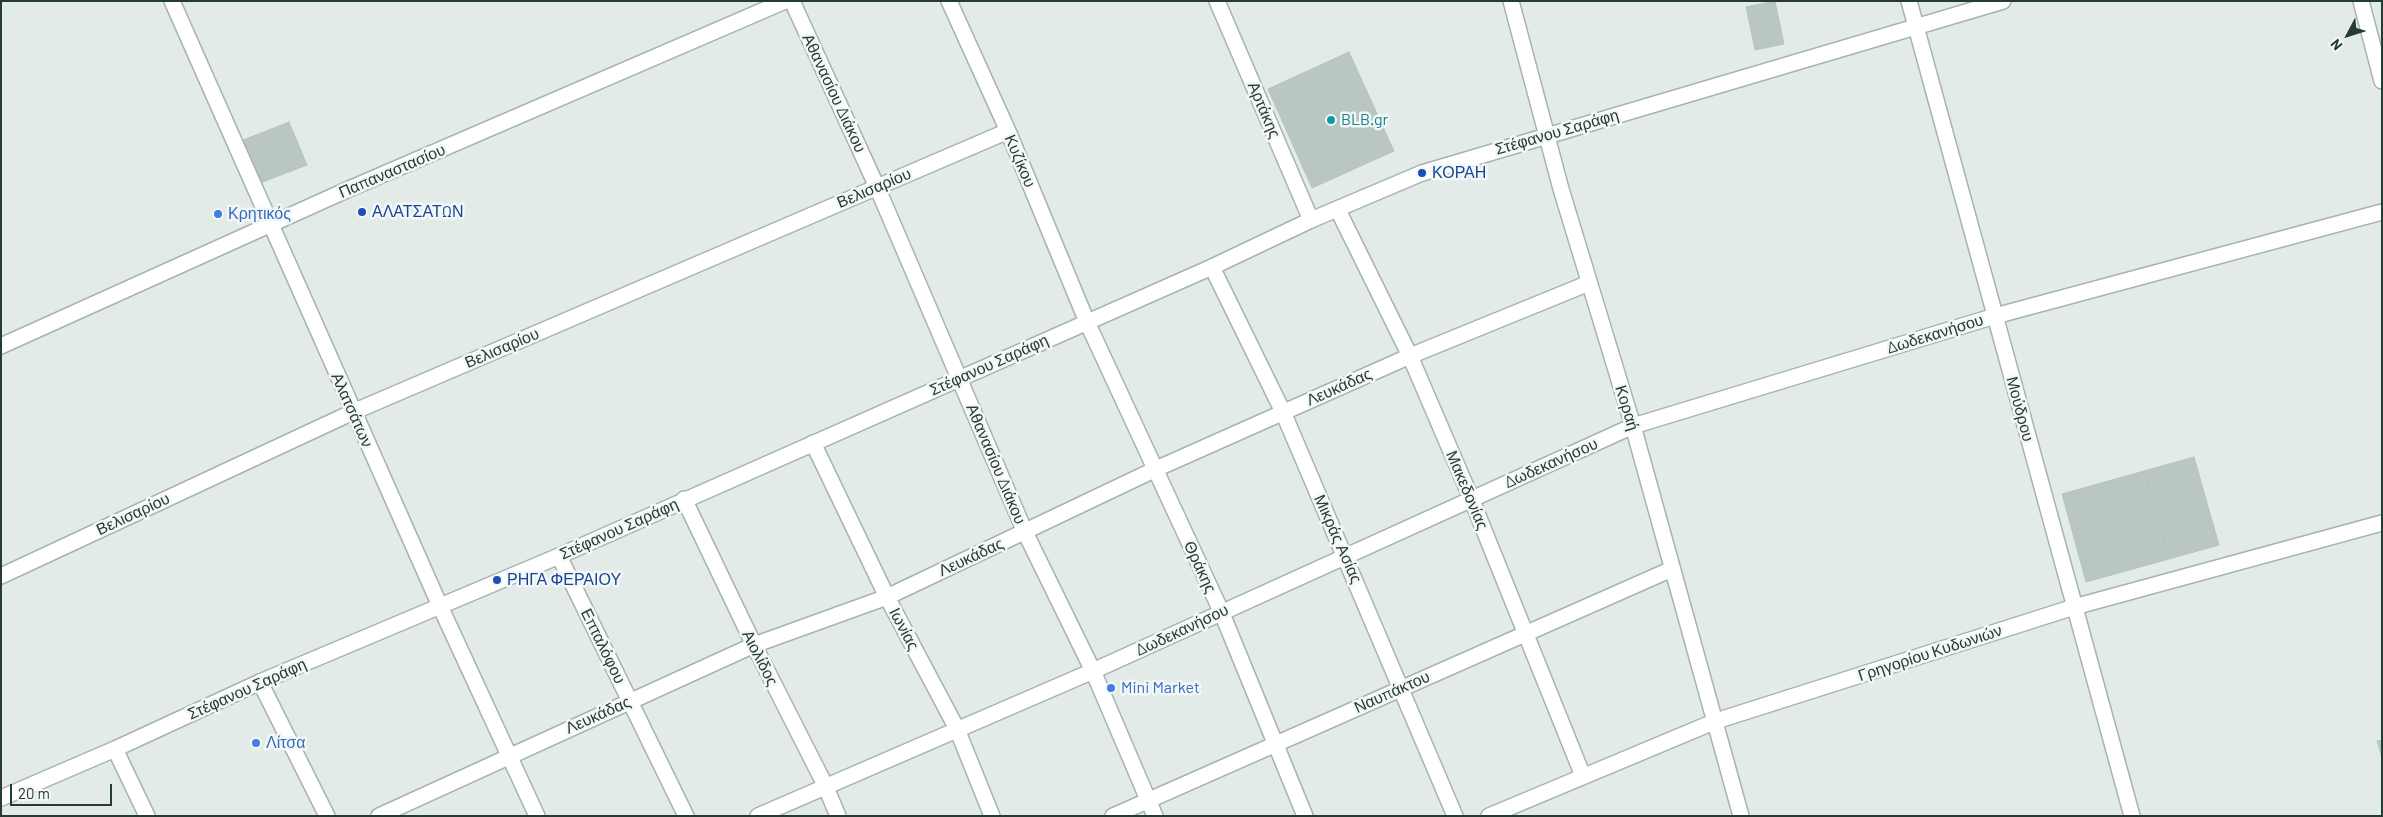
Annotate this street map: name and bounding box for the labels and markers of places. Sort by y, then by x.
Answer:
place label: BLB.gr [1341,110,1388,130]
marker: BLB.gr [1325,114,1337,126]
place label: ΚΟΡΑΗ [1432,163,1486,183]
marker: ΚΟΡΑΗ [1416,167,1428,179]
place label: ΑΛΑΤΣΑΤΩΝ [372,202,464,222]
place label: Κρητικός [228,204,291,224]
marker: ΑΛΑΤΣΑΤΩΝ [356,206,368,218]
marker: Κρητικός [212,208,224,220]
place label: ΡΗΓΑ ΦΕΡΑΙΟΥ [507,570,621,590]
marker: ΡΗΓΑ ΦΕΡΑΙΟΥ [491,574,503,586]
place label: Mini Market [1121,678,1200,698]
marker: Mini Market [1105,682,1117,694]
place label: Λίτσα [266,733,305,753]
marker: Λίτσα [250,737,262,749]

